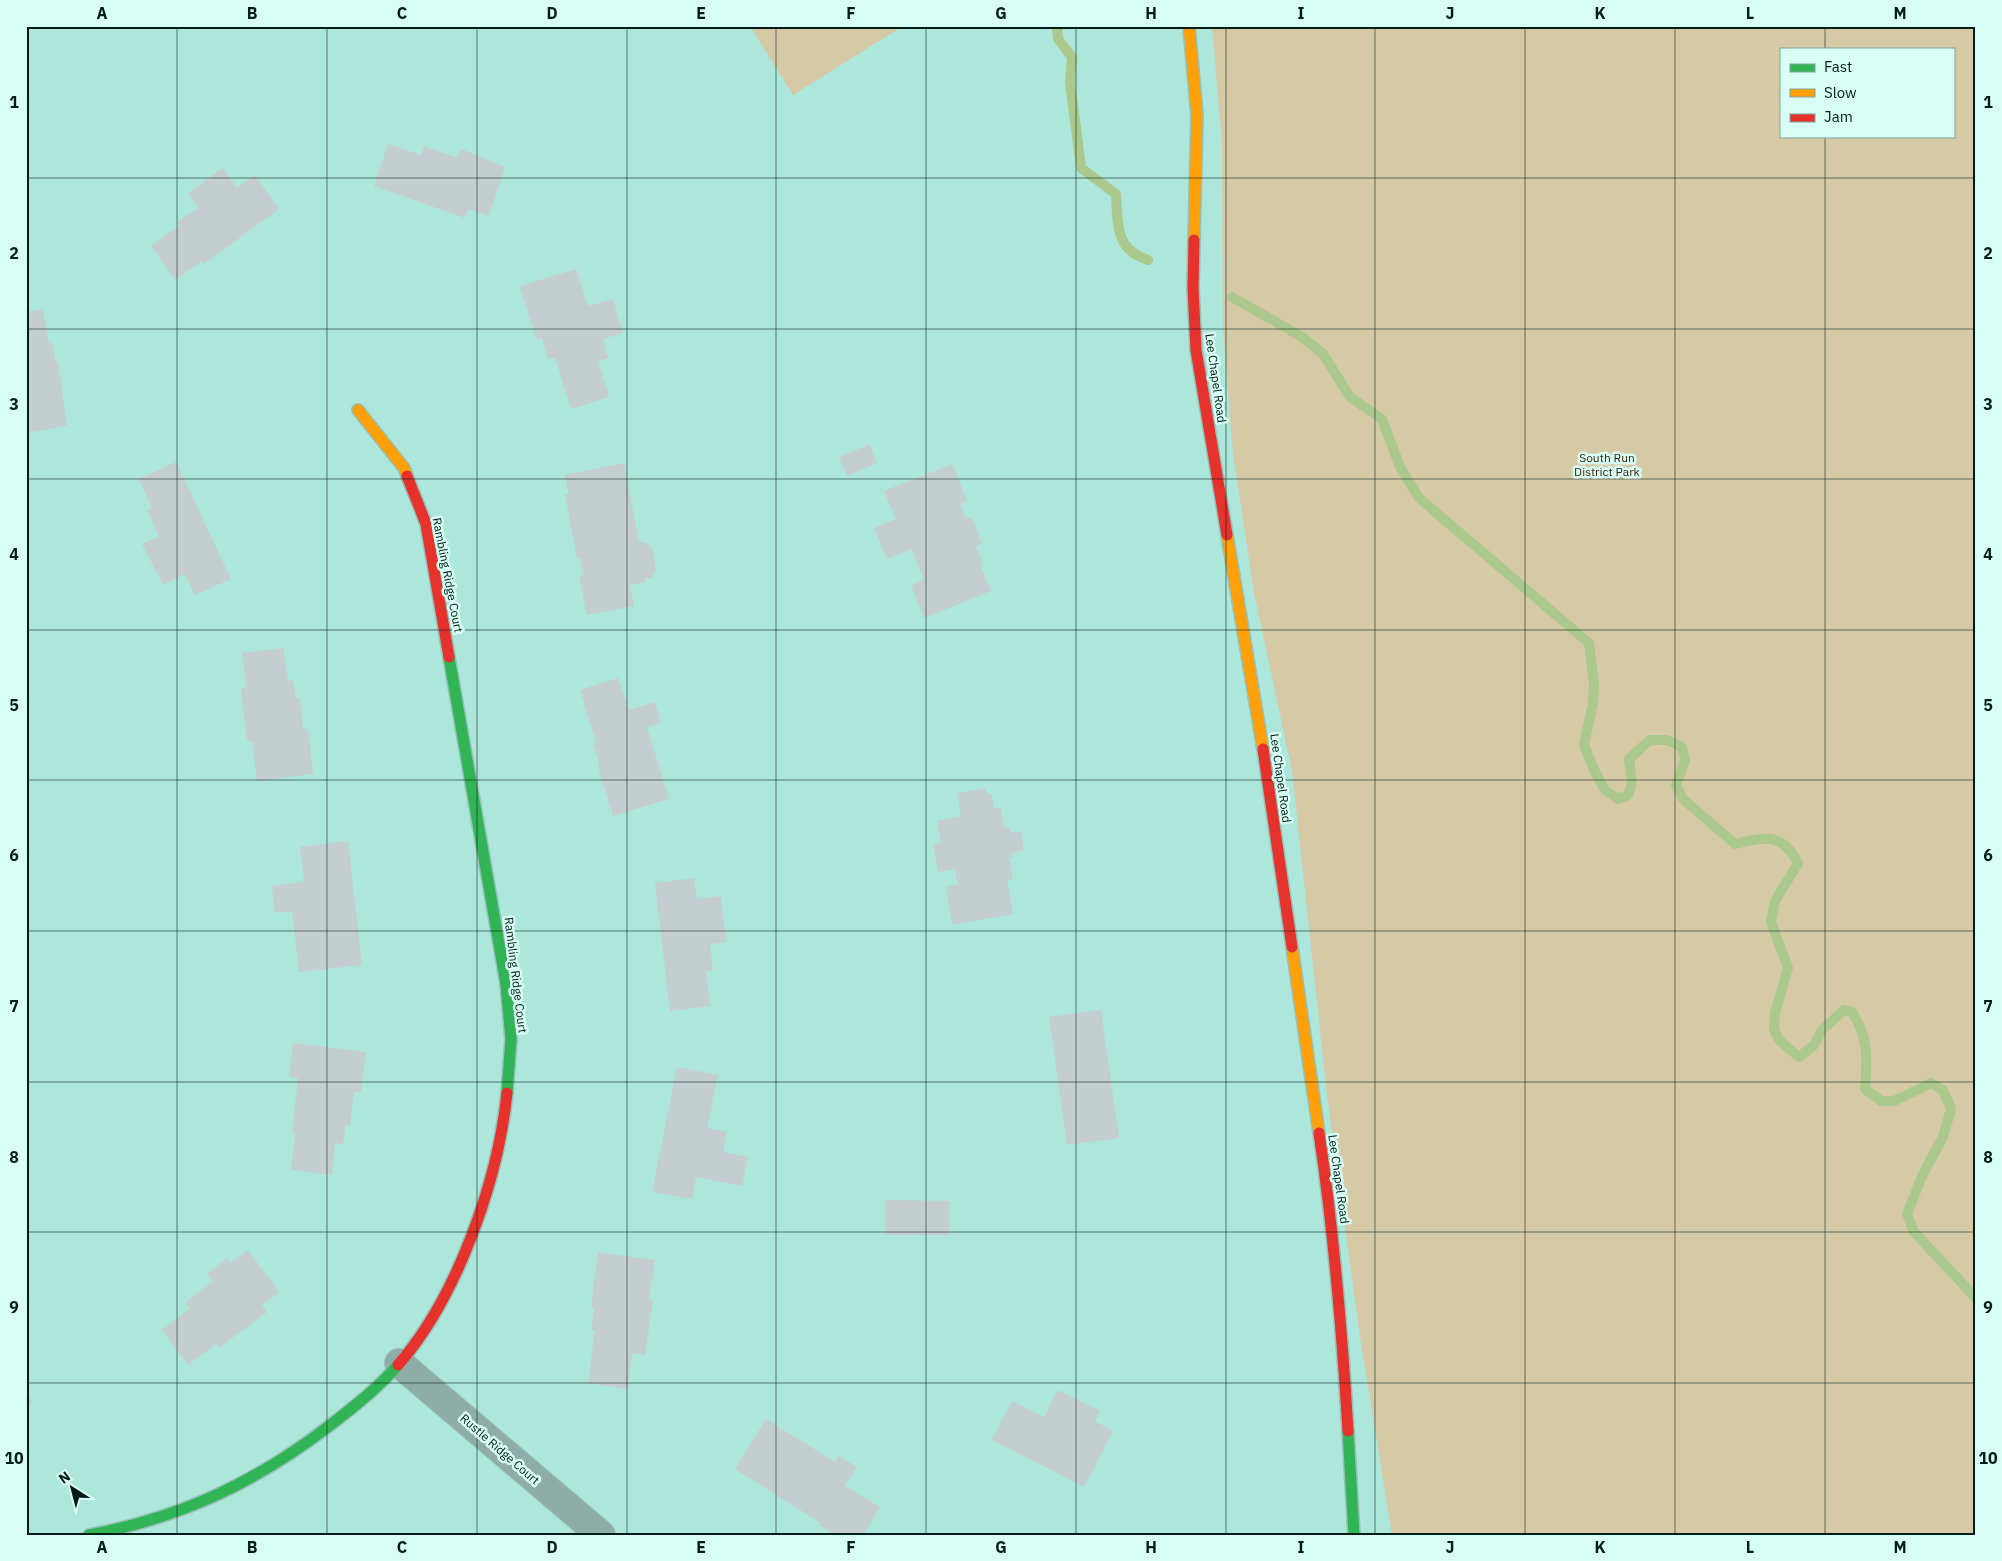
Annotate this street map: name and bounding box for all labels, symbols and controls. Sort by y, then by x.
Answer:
text: A [97,3,108,23]
text: B [247,3,258,23]
text: C [397,3,407,23]
text: D [546,3,558,23]
text: E [696,3,706,23]
text: F [846,3,856,23]
text: G [995,3,1007,23]
text: H [1145,3,1157,23]
text: I [1298,3,1305,23]
text: J [1446,3,1454,23]
text: K [1594,3,1606,23]
text: L [1746,3,1754,23]
text: M [1893,3,1907,23]
legend [1780,48,1954,138]
text: Fast [1824,57,1852,76]
text: Slow [1824,83,1857,102]
text: 1 [9,92,19,112]
text: 1 [1983,92,1993,112]
text: Jam [1824,107,1853,126]
text: 2 [9,243,19,263]
text: 2 [1983,243,1993,263]
street label: Lee Chapel Road [1202,332,1230,424]
text: 3 [9,394,19,414]
text: 3 [1983,394,1993,414]
park label: South Run District Park [1574,450,1641,479]
street label: Rambling Ridge Court [430,516,466,634]
text: 4 [9,544,19,564]
text: 4 [1983,544,1993,564]
text: 5 [9,695,19,715]
text: 5 [1983,695,1993,715]
street label: Lee Chapel Road [1267,732,1295,824]
text: 6 [9,845,19,865]
text: 6 [1983,845,1993,865]
street label: Rambling Ridge Court [501,916,531,1034]
text: 7 [9,996,19,1016]
text: 7 [1983,996,1993,1016]
street label: Lee Chapel Road [1325,1133,1353,1225]
text: 8 [9,1147,19,1167]
text: 8 [1983,1147,1993,1167]
text: 9 [9,1297,19,1317]
text: 9 [1983,1297,1993,1317]
street label: Rustle Ridge Court [457,1410,543,1488]
text: 10 [4,1448,24,1468]
text: 10 [1978,1448,1998,1468]
north arrow [48,1464,98,1514]
text: N [55,1467,74,1488]
text: A [97,1537,108,1557]
text: B [247,1537,258,1557]
text: C [397,1537,407,1557]
text: D [546,1537,558,1557]
text: E [696,1537,706,1557]
text: F [846,1537,856,1557]
text: G [995,1537,1007,1557]
text: H [1145,1537,1157,1557]
text: I [1298,1537,1305,1557]
text: J [1446,1537,1454,1557]
text: K [1594,1537,1606,1557]
text: L [1746,1537,1754,1557]
text: M [1893,1537,1907,1557]

